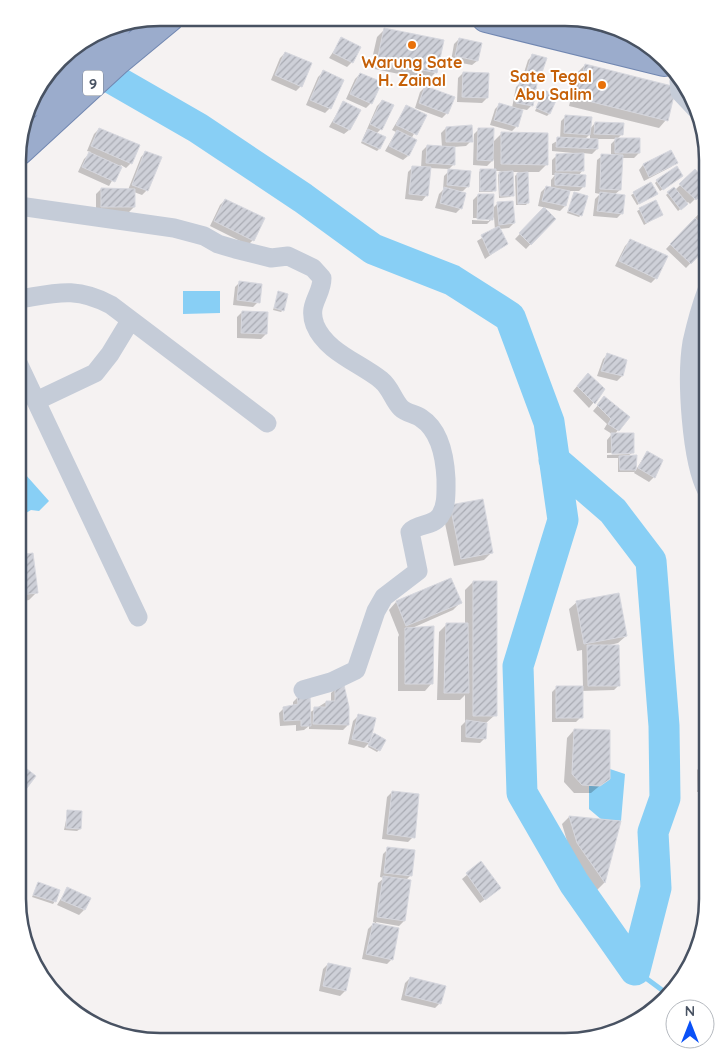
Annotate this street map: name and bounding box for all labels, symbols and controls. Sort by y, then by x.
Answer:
marker: Warung Sate H. Zainal [406,39,418,51]
place label: Warung Sate H. Zainal [361,52,463,90]
place label: Sate Tegal Abu Salim [510,66,592,104]
road number: 9 [83,70,103,96]
marker: Sate Tegal Abu Salim [596,79,608,91]
north arrow [665,999,715,1049]
text: N [685,1002,695,1020]

